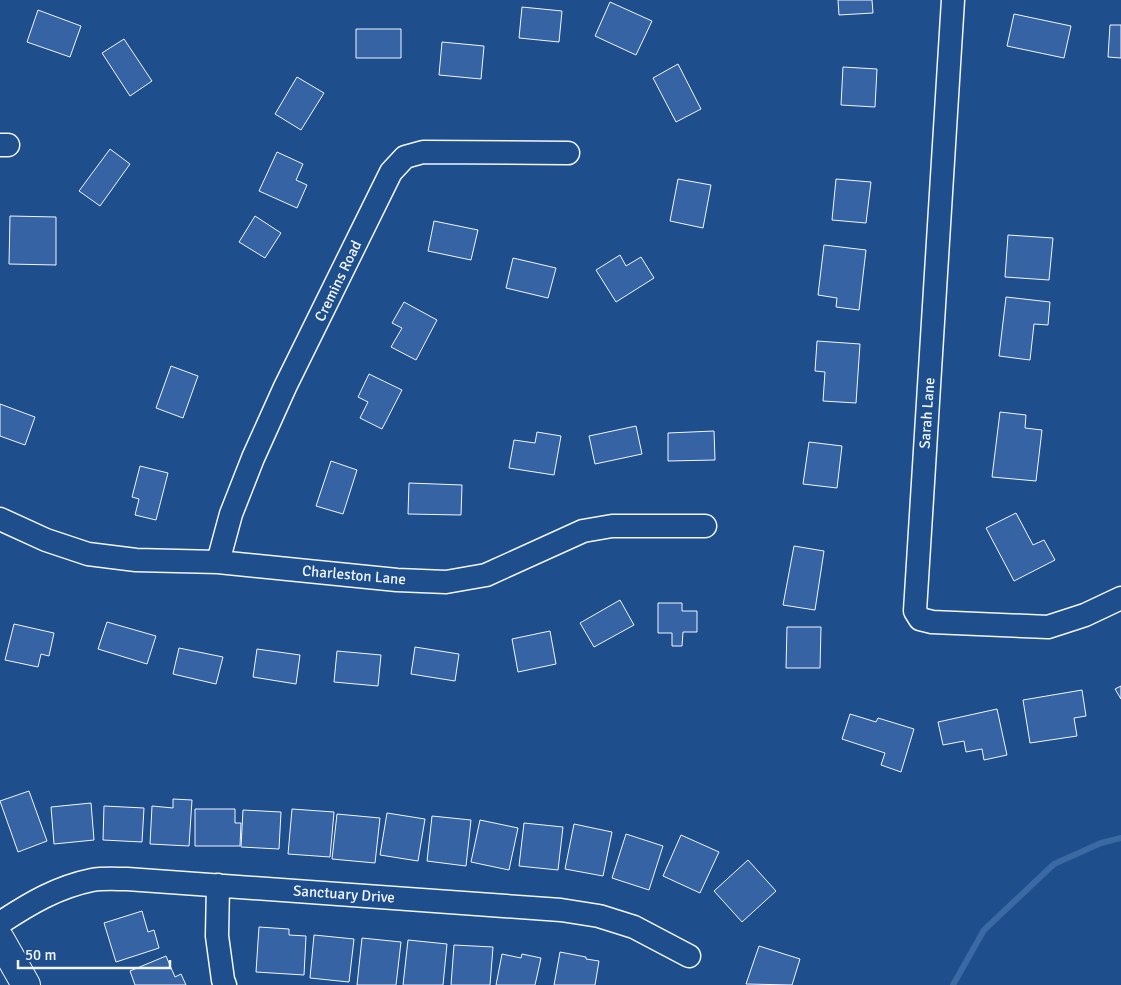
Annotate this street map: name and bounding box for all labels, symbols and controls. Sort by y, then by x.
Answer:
street label: Cremins Road [311,237,365,324]
street label: Sarah Lane [916,377,938,449]
street label: Charleston Lane [301,562,407,588]
street label: Sanctuary Drive [292,881,396,907]
scale bar [18,938,170,970]
text: 50 m [25,946,56,964]

